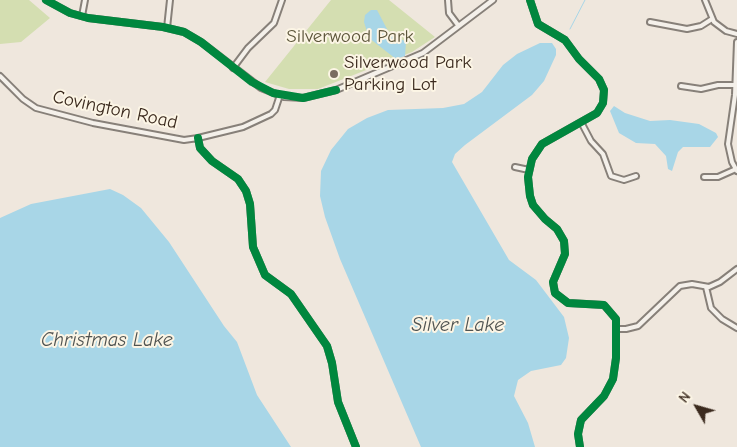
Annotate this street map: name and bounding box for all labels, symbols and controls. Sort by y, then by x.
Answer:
park label: Silverwood Park [286,26,414,48]
place label: Silverwood Park Parking Lot [344,52,472,96]
marker: Silverwood Park Parking Lot [328,68,340,80]
street label: Covington Road [50,86,180,134]
water label: Silver Lake [412,313,504,337]
water label: Christmas Lake [41,328,173,352]
north arrow [672,382,722,432]
text: N [675,389,694,406]

